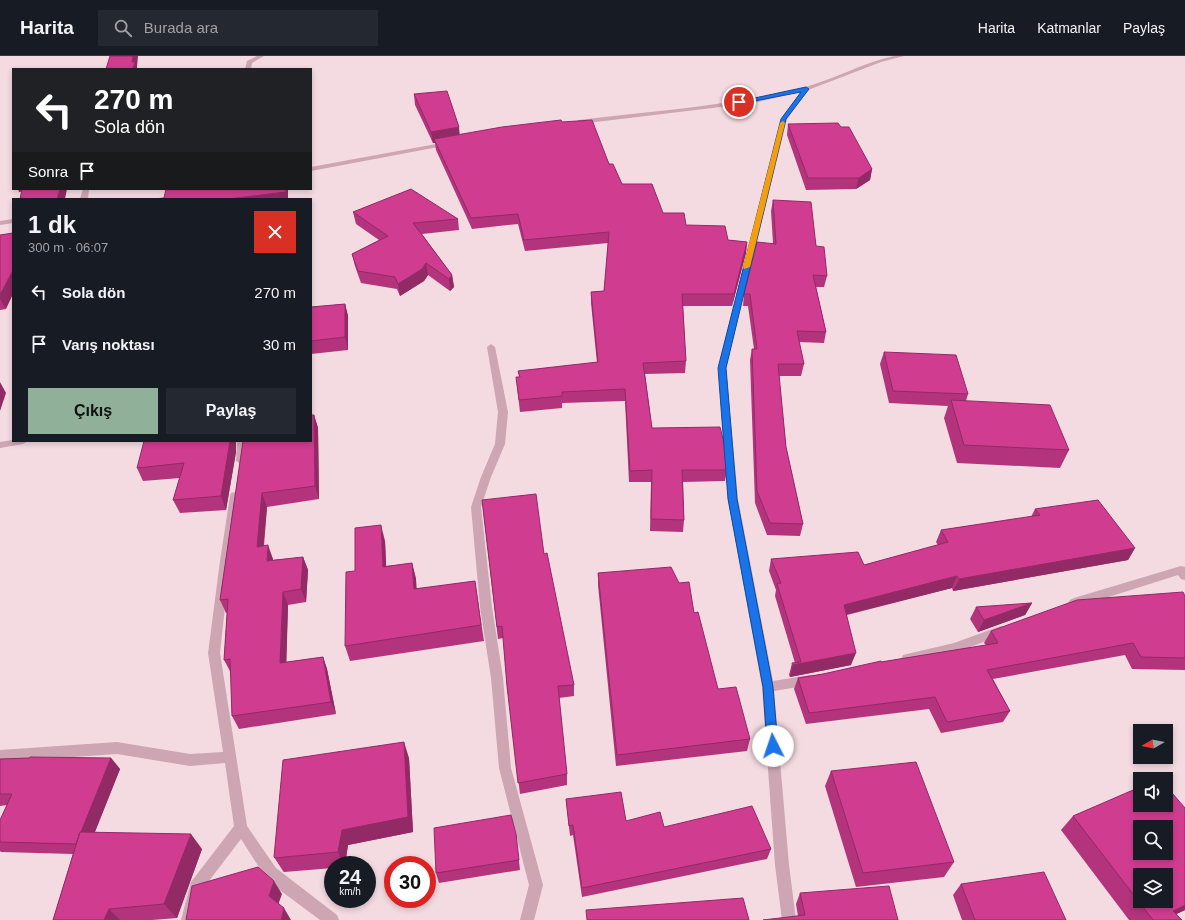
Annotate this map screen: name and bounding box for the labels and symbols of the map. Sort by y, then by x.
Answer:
pin [722,85,756,119]
north arrow [1133,724,1173,764]
position arrow [752,725,794,767]
speed limit sign: 30 [384,856,436,908]

